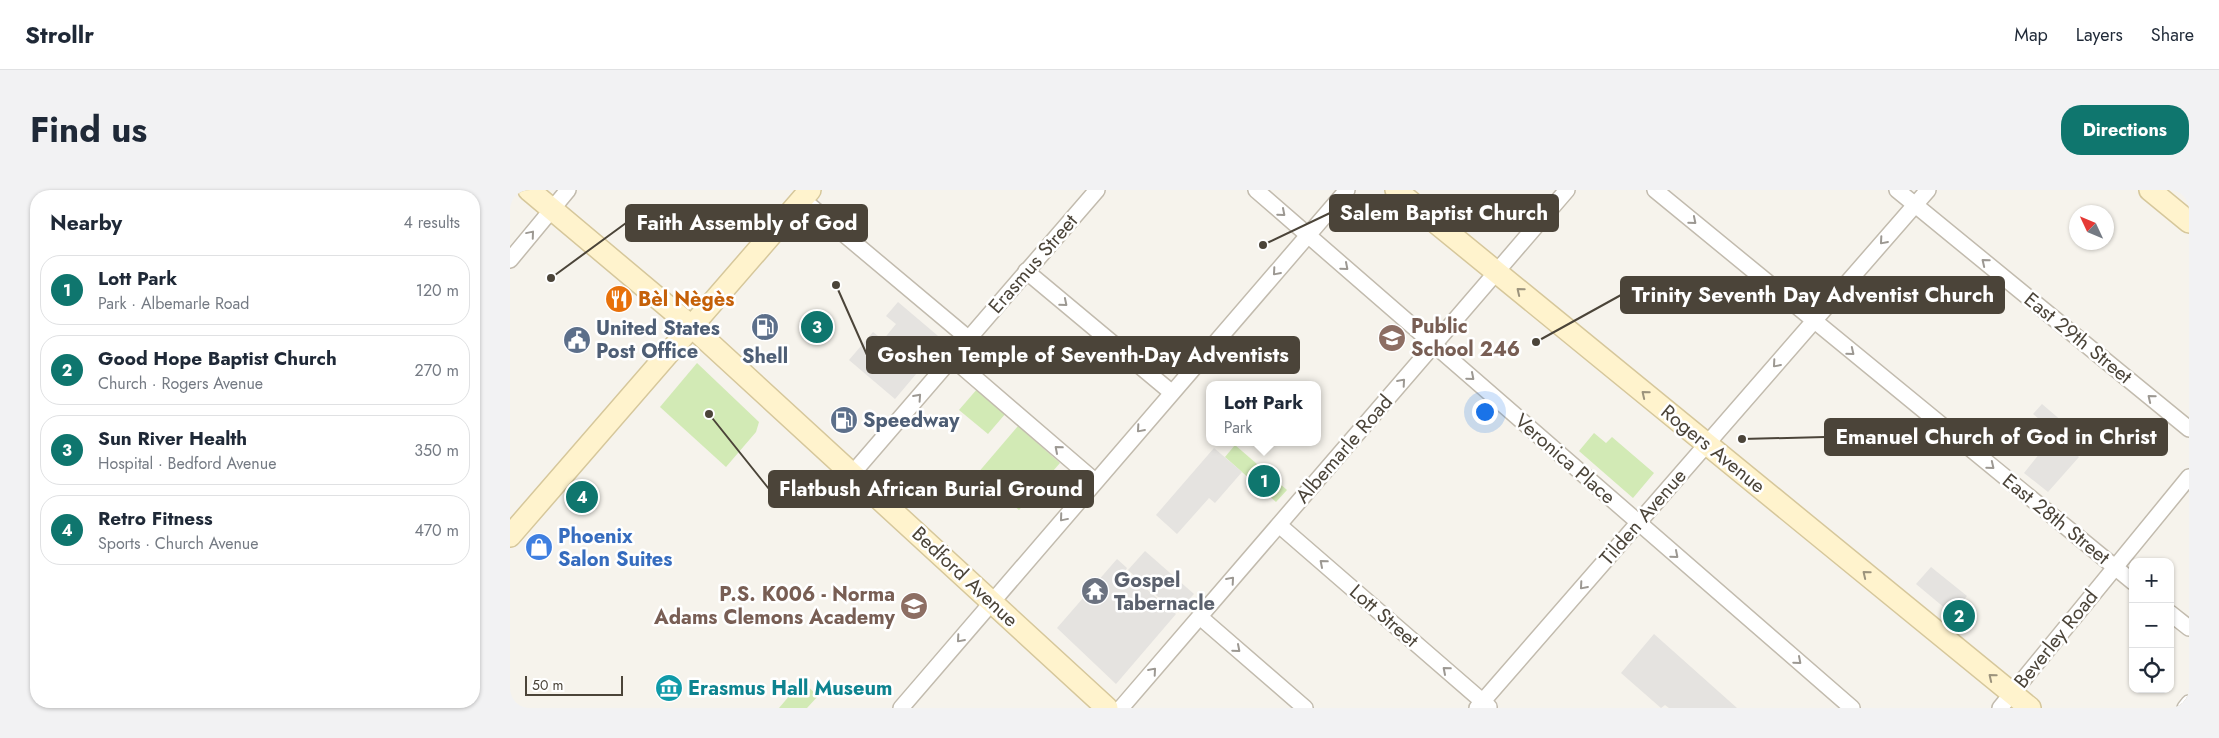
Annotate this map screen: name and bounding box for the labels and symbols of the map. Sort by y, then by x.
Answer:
callout: Salem Baptist Church [1330,195,1558,231]
text: Salem Baptist Church [1340,198,1548,228]
callout: Faith Assembly of God [626,205,867,241]
north arrow [2069,205,2114,250]
one-way arrow [1276,207,1285,215]
text: Faith Assembly of God [636,208,858,238]
street label: Erasmus Street [982,208,1085,320]
one-way arrow [1687,215,1696,224]
one-way arrow [526,231,535,240]
one-way arrow [1880,236,1889,245]
one-way arrow [1982,259,1991,267]
one-way arrow [1339,261,1348,270]
one-way arrow [1273,266,1282,275]
callout: Trinity Seventh Day Adventist Church [1621,277,2004,313]
text: Trinity Seventh Day Adventist Church [1632,280,1994,310]
restaurant icon: Bèl Nègès [604,284,634,314]
place label: Bèl Nègès [638,285,734,314]
street label: East 29th Street [2018,285,2138,391]
one-way arrow [1516,288,1525,297]
one-way arrow [1058,297,1067,306]
pin: 3 [801,308,833,346]
fuel station icon: Shell [750,312,780,342]
place label: Public School 246 [1411,312,1520,364]
place label: United States Post Office [596,314,720,366]
school or university icon: Public School 246 [1377,323,1407,353]
public building icon: United States Post Office [562,325,592,355]
callout: Goshen Temple of Seventh-Day Adventists [867,337,1299,373]
text: Goshen Temple of Seventh-Day Adventists [877,340,1289,370]
place label: Shell [742,342,788,371]
one-way arrow [1846,346,1855,355]
one-way arrow [1773,358,1782,367]
one-way arrow [1466,371,1475,380]
one-way arrow [1397,379,1406,388]
street label: Albemarle Road [1289,388,1399,510]
one-way arrow [1642,390,1651,399]
one-way arrow [912,393,921,402]
one-way arrow [2148,395,2157,403]
street label: Rogers Avenue [1655,398,1771,500]
your location [1472,399,1498,425]
fuel station icon: Speedway [829,405,859,435]
place label: Speedway [863,406,960,435]
street label: Veronica Place [1508,407,1622,511]
callout: Emanuel Church of God in Christ [1825,419,2167,455]
text: Emanuel Church of God in Christ [1835,422,2157,452]
one-way arrow [1136,424,1145,433]
one-way arrow [1054,446,1063,455]
one-way arrow [1985,460,1994,469]
pin: 1 [1248,462,1280,500]
street label: Tilden Avenue [1593,462,1693,572]
street label: East 28th Street [1996,467,2116,572]
callout: Flatbush African Burial Ground [769,471,1093,507]
text: Flatbush African Burial Ground [779,474,1083,504]
pin: 4 [566,478,598,516]
one-way arrow [1060,513,1069,522]
street label: Bedford Avenue [905,520,1025,634]
place label: Phoenix Salon Suites [558,522,672,574]
shop icon: Phoenix Salon Suites [524,532,554,562]
one-way arrow [1670,549,1679,558]
one-way arrow [1320,560,1329,569]
place label: Gospel Tabernacle [1114,566,1215,618]
one-way arrow [1863,571,1872,580]
temple icon: Gospel Tabernacle [1080,576,1110,606]
one-way arrow [1226,576,1235,585]
street label: Lott Street [1343,578,1425,654]
place label: P.S. K006 - Norma Adams Clemons Academy [653,580,896,632]
one-way arrow [1580,581,1589,590]
street label: Beverley Road [2007,583,2105,695]
school or university icon: P.S. K006 - Norma Adams Clemons Academy [899,591,929,621]
pin: 2 [1943,597,1975,635]
one-way arrow [957,634,966,643]
one-way arrow [1231,643,1240,652]
one-way arrow [1793,655,1802,664]
one-way arrow [1443,667,1452,676]
one-way arrow [1147,668,1156,677]
scale bar [525,673,622,696]
museum icon: Erasmus Hall Museum [654,673,684,703]
place label: Erasmus Hall Museum [688,674,892,703]
one-way arrow [1989,674,1998,682]

